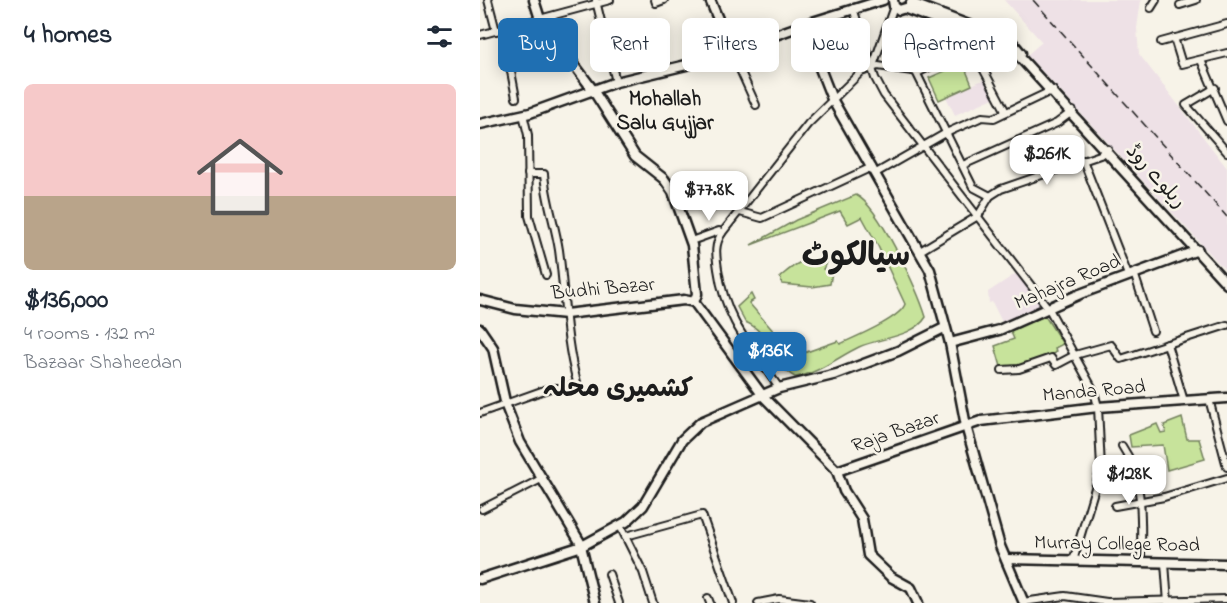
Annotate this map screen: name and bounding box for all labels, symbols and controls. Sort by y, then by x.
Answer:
text: 4 homes [24,17,112,55]
chip: Buy [498,18,578,72]
chip: Rent [590,18,670,72]
chip: Filters [682,18,779,72]
chip: New [791,18,870,72]
chip: Apartment [882,18,1017,72]
icon: filters [423,20,456,53]
district label: Mohallah Salu Gujjar [617,85,714,139]
icon: home [186,123,294,231]
pin: $261K [1005,135,1089,186]
street label: ریلوے روڈ [1118,138,1192,216]
text: $261K [1024,140,1070,169]
pin: $77.8K [660,171,758,222]
text: $77.8K [684,176,734,205]
district label: سیالکوٹ [802,234,910,281]
street label: Mahajra Road [1010,248,1126,318]
street label: Budhi Bazar [549,271,657,309]
text: $136,000 [24,282,108,320]
text: 4 rooms · 132 m² [24,320,155,349]
pin: $136K [728,332,812,383]
text: $136K [747,337,793,366]
text: Bazaar Shaheedan [24,349,182,378]
district label: کشمیری محلہ [543,371,693,409]
street label: Manda Road [1041,373,1147,411]
street label: Raja Bazar [848,404,945,462]
pin: $128K [1087,455,1171,506]
text: $128K [1106,460,1152,489]
street label: Murray College Road [1034,529,1200,562]

